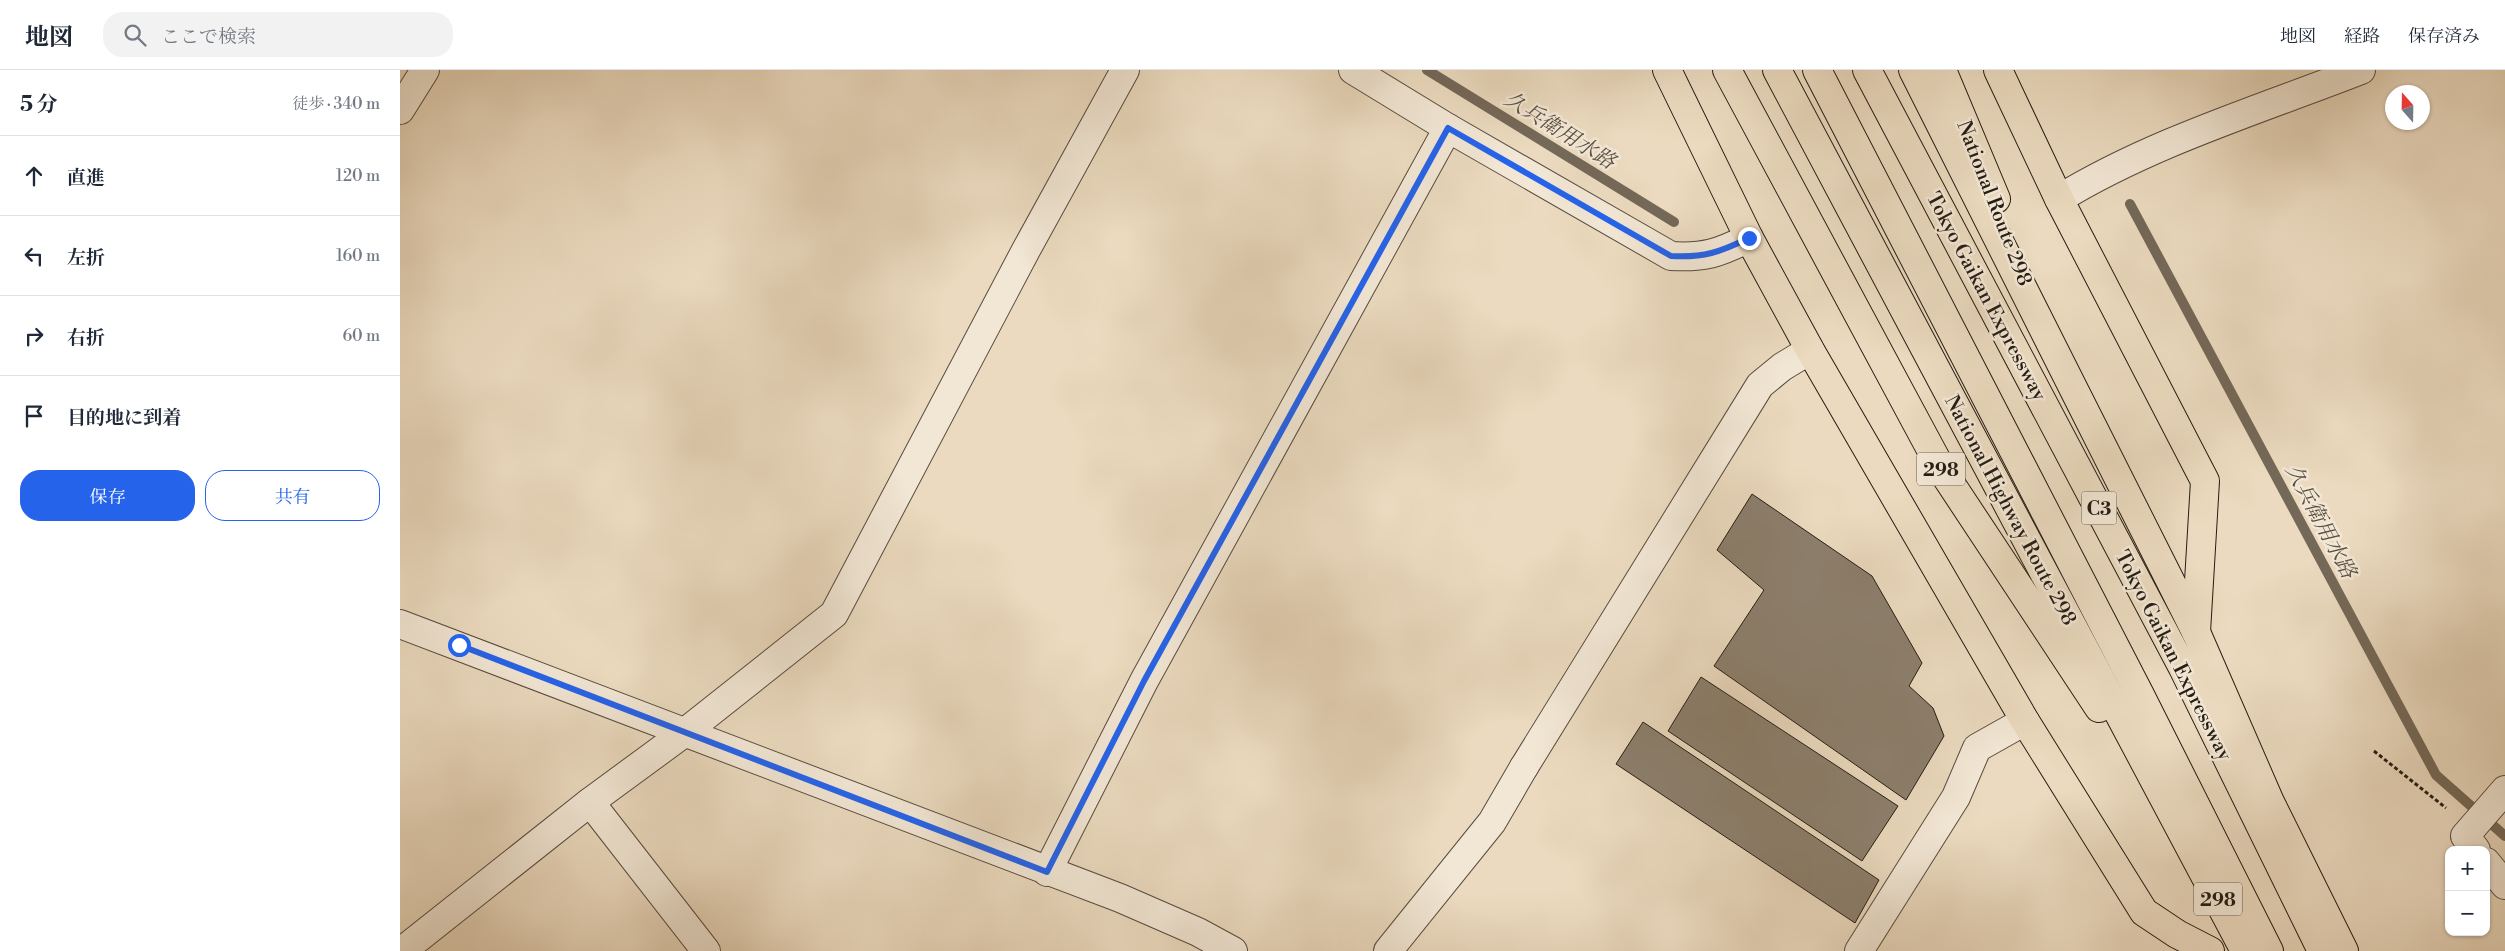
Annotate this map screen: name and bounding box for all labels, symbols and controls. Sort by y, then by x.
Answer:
search box [103,12,453,57]
icon: search [121,21,149,49]
text: 地図 [25,23,73,53]
text: ここで検索 [161,25,256,49]
text: 地図 [2280,25,2316,48]
text: 経路 [2344,25,2380,48]
text: 保存済み [2408,25,2480,48]
north arrow [2385,85,2430,130]
water label: 久兵衛用水路 [1499,86,1621,176]
text: 5 分 [20,92,57,118]
text: 徒歩 · 340 m [292,94,380,114]
street label: National Route 298 [1951,117,2037,290]
icon: ahead [20,162,48,190]
text: 直進 [67,166,105,190]
text: 120 m [336,166,380,186]
street label: Tokyo Gaikan Expressway [1920,188,2051,406]
route end [1738,227,1761,250]
icon: left [20,242,48,270]
text: 左折 [67,246,105,270]
text: 160 m [336,246,380,266]
icon: right [20,322,48,350]
text: 右折 [67,326,105,350]
text: 60 m [342,326,380,346]
street label: National Highway Route 298 [1938,391,2081,630]
icon: arrive [20,402,48,430]
text: 目的地に到着 [67,406,181,430]
road number: 298 [1917,452,1965,486]
water label: 久兵衛用水路 [2279,460,2362,585]
button: 保存 [20,470,195,521]
button: 共有 [205,470,380,521]
road number: C3 [2082,492,2116,524]
street label: Tokyo Gaikan Expressway [2109,546,2237,765]
route start [448,634,471,657]
map controls [2445,846,2490,936]
button: + [2445,846,2490,891]
road number: 298 [2194,882,2242,916]
button: − [2445,891,2490,936]

